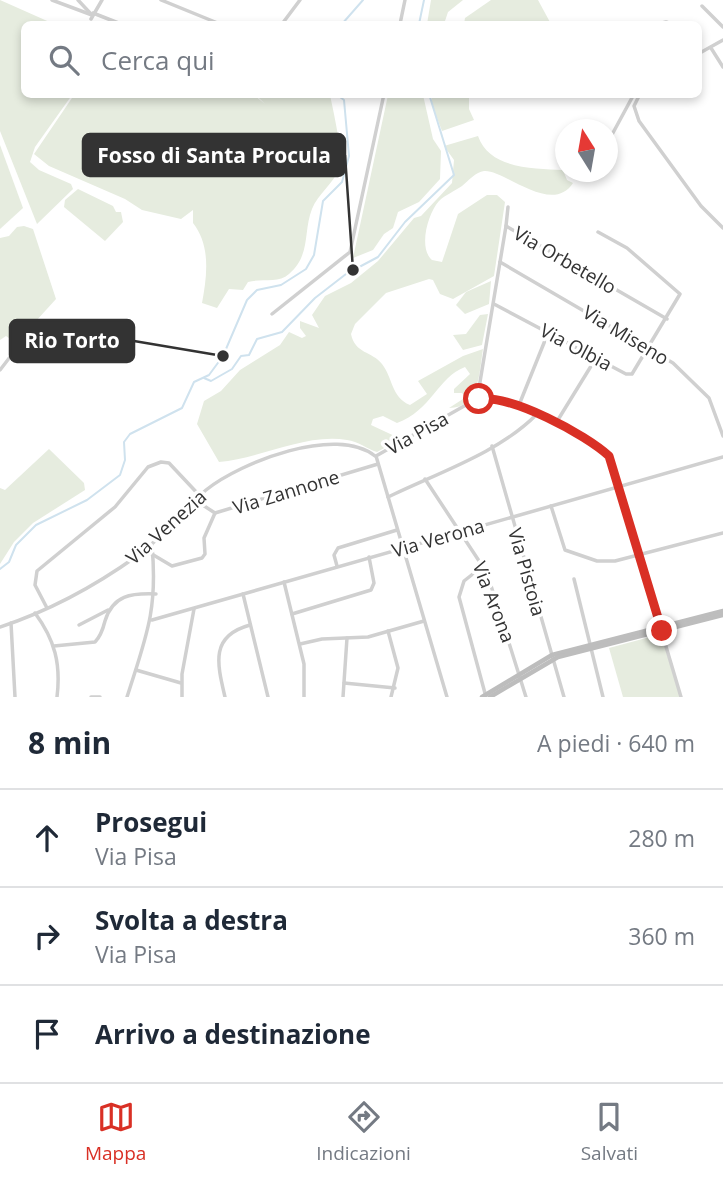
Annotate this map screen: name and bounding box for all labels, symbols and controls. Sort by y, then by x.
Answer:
search box [21,21,702,98]
icon: search [45,41,83,79]
text: Cerca qui [101,42,215,78]
north arrow [555,119,618,182]
callout: Fosso di Santa Procula [83,134,345,176]
text: Fosso di Santa Procula [97,141,331,169]
street label: Via Orbetello [509,220,621,300]
street label: Via Miseno [578,299,674,371]
street label: Via Olbia [535,317,617,377]
callout: Rio Torto [10,320,134,362]
text: Rio Torto [24,326,120,354]
route start [463,383,494,414]
street label: Via Pisa [381,405,453,461]
street label: Via Zannone [230,463,342,521]
street label: Via Venezia [120,484,212,570]
street label: Via Verona [389,512,487,564]
street label: Via Pistoia [502,525,552,619]
street label: Via Arona [467,558,521,646]
route end [646,615,677,646]
text: 8 min [28,722,111,763]
text: A piedi · 640 m [537,727,695,759]
text: Prosegui [95,804,207,840]
icon: ahead [28,819,66,857]
text: 280 m [628,822,695,854]
text: Via Pisa [95,840,177,872]
text: Svolta a destra [95,902,288,938]
icon: right [28,917,66,955]
text: 360 m [628,920,695,952]
text: Via Pisa [95,938,177,970]
icon: arrive [28,1015,66,1053]
text: Arrivo a destinazione [95,1016,371,1052]
tab: Mappa [85,1098,146,1166]
tab: Indicazioni [316,1098,411,1166]
tab: Salvati [581,1098,638,1166]

